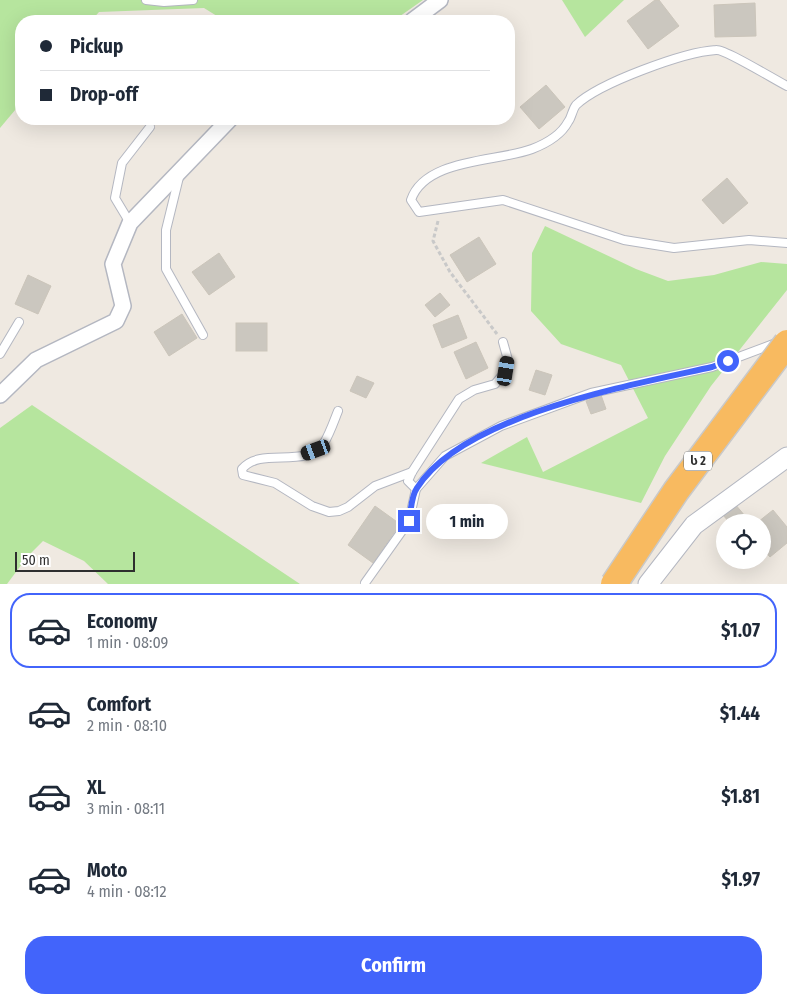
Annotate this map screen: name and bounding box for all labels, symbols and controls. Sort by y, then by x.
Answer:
text: Pickup [70,35,123,58]
text: Drop-off [70,83,138,106]
route start [717,350,739,372]
car [496,355,515,387]
car [299,438,332,462]
road number: ს 2 [684,452,712,471]
callout: 1 min [426,504,509,538]
route end [398,510,420,532]
text: 1 min [450,512,484,531]
map controls [716,514,771,569]
button: locate [716,514,771,569]
scale bar [15,549,135,572]
text: 50 m [22,552,50,569]
icon: car [27,608,72,653]
text: Economy [87,610,157,633]
text: $1.07 [721,619,760,642]
text: 1 min · 08:09 [87,633,168,652]
icon: car [27,691,72,736]
text: Comfort [87,693,151,716]
text: $1.44 [720,702,760,725]
text: 2 min · 08:10 [87,716,167,735]
icon: car [27,774,72,819]
text: XL [87,776,106,799]
text: $1.81 [721,785,760,808]
text: 3 min · 08:11 [87,799,165,818]
icon: car [27,857,72,902]
text: Moto [87,859,127,882]
text: $1.97 [722,868,760,891]
text: 4 min · 08:12 [87,882,167,901]
button: Confirm [25,936,762,994]

